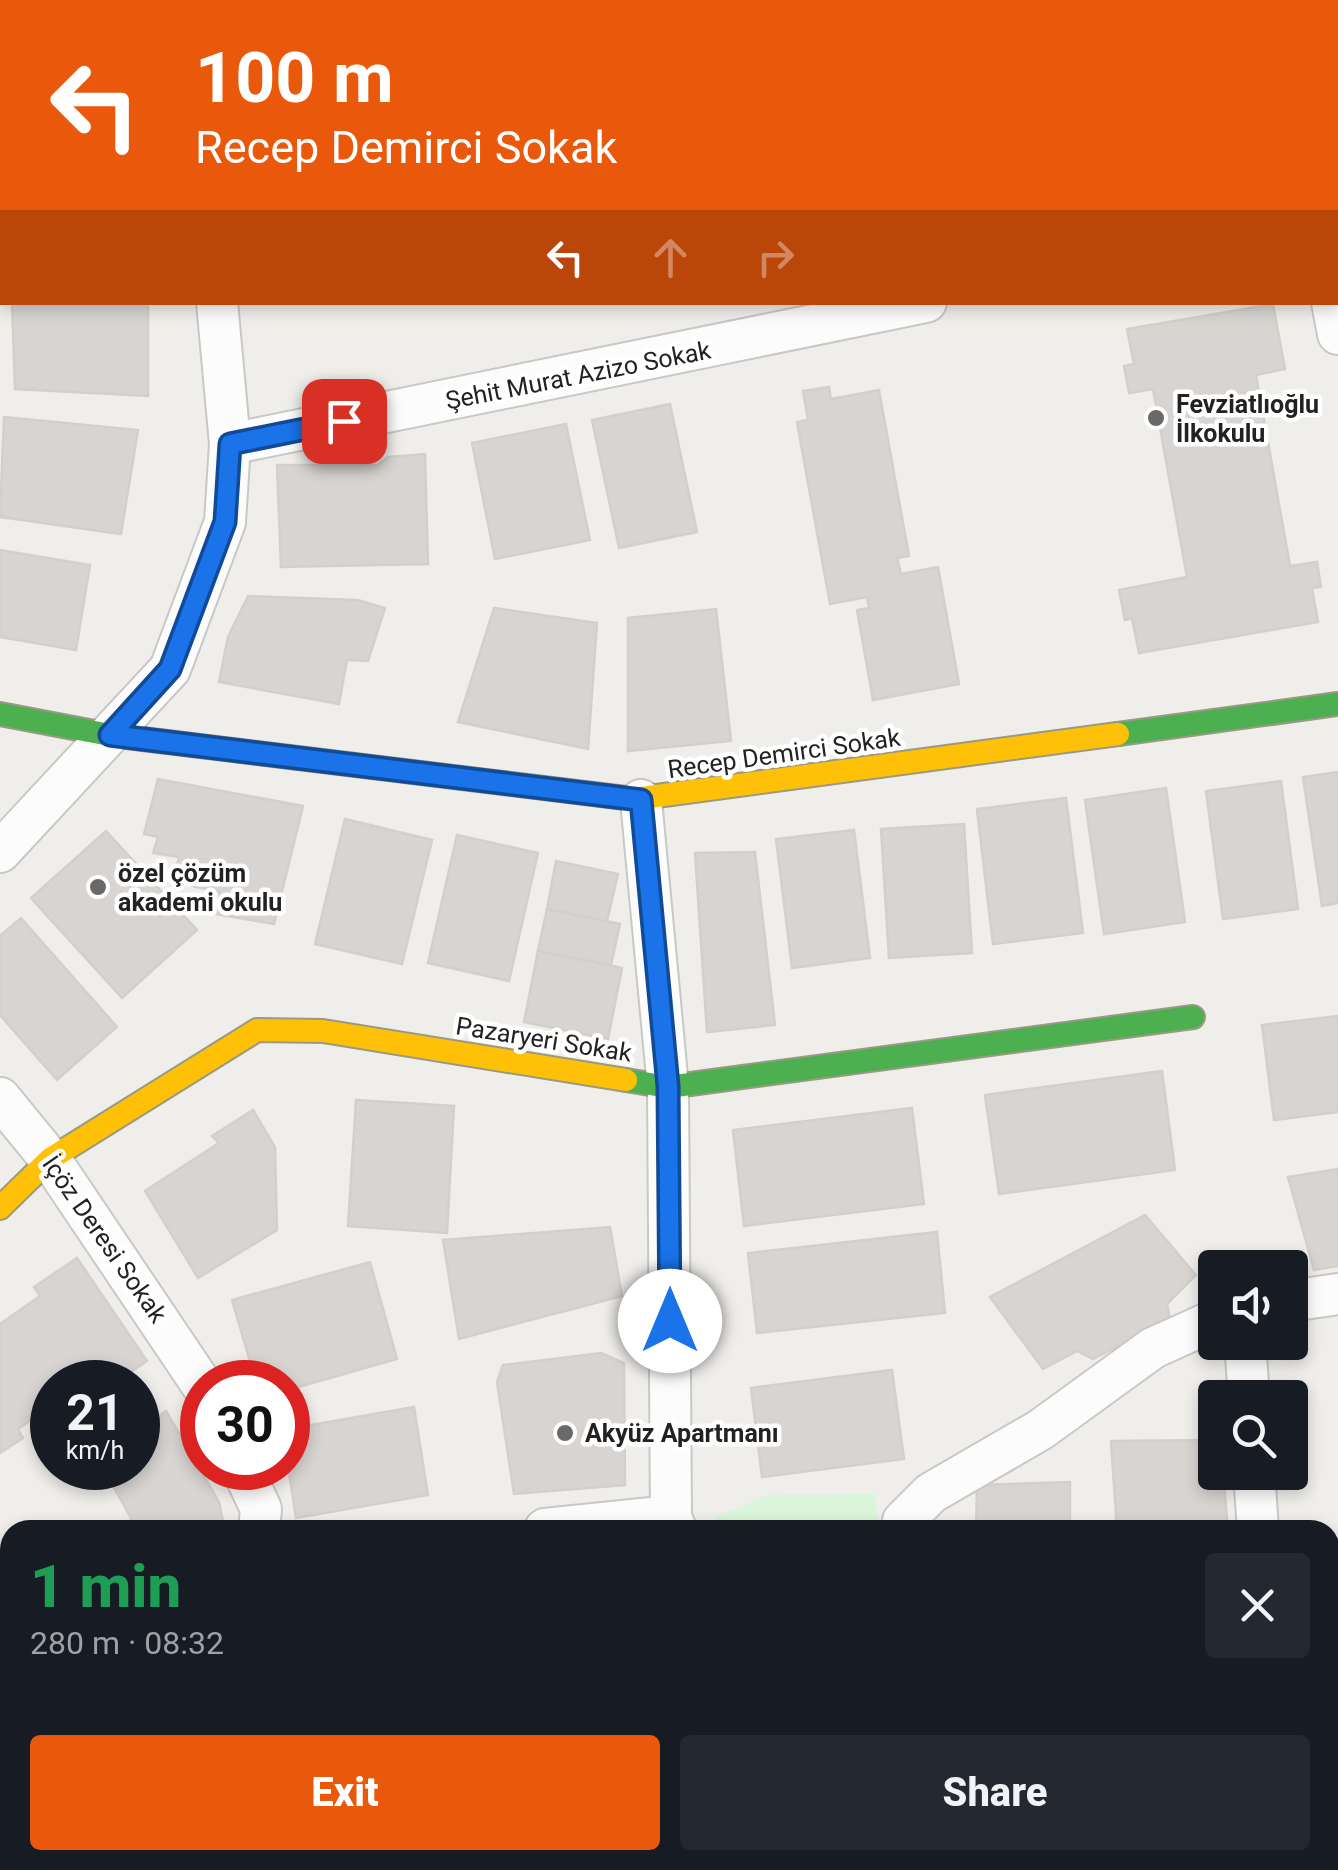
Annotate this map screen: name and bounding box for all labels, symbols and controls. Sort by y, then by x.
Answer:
text: 100 m [195,37,394,119]
icon: left [30,40,160,170]
text: Recep Demirci Sokak [195,121,617,174]
icon: left [538,230,593,285]
icon: ahead [643,230,698,285]
icon: right [748,230,803,285]
street label: Şehit Murat Azizo Sokak [443,335,713,415]
pin [302,379,387,464]
place label: Fevziatlıoğlu İlkokulu [1176,390,1319,448]
icon: arrive [317,394,372,449]
marker: Fevziatlıoğlu İlkokulu [1145,407,1167,429]
street label: Recep Demirci Sokak [666,723,903,784]
place label: özel çözüm akademi okulu [118,859,282,917]
marker: özel çözüm akademi okulu [87,876,109,898]
street label: Pazaryeri Sokak [454,1011,634,1068]
street label: İçöz Deresi Sokak [36,1150,173,1329]
map controls [1198,1250,1308,1490]
button: sound [1198,1250,1308,1360]
position arrow [618,1269,722,1373]
speed limit sign: 30 [180,1360,310,1490]
button: search [1198,1380,1308,1490]
text: 21 [66,1384,124,1442]
place label: Akyüz Apartmanı [585,1419,779,1448]
marker: Akyüz Apartmanı [554,1422,576,1444]
text: km/h [66,1436,124,1465]
text: 1 min [30,1551,181,1622]
button: close [1205,1553,1310,1658]
text: 280 m · 08:32 [30,1624,224,1662]
button: Exit [30,1735,660,1850]
button: Share [680,1735,1310,1850]

